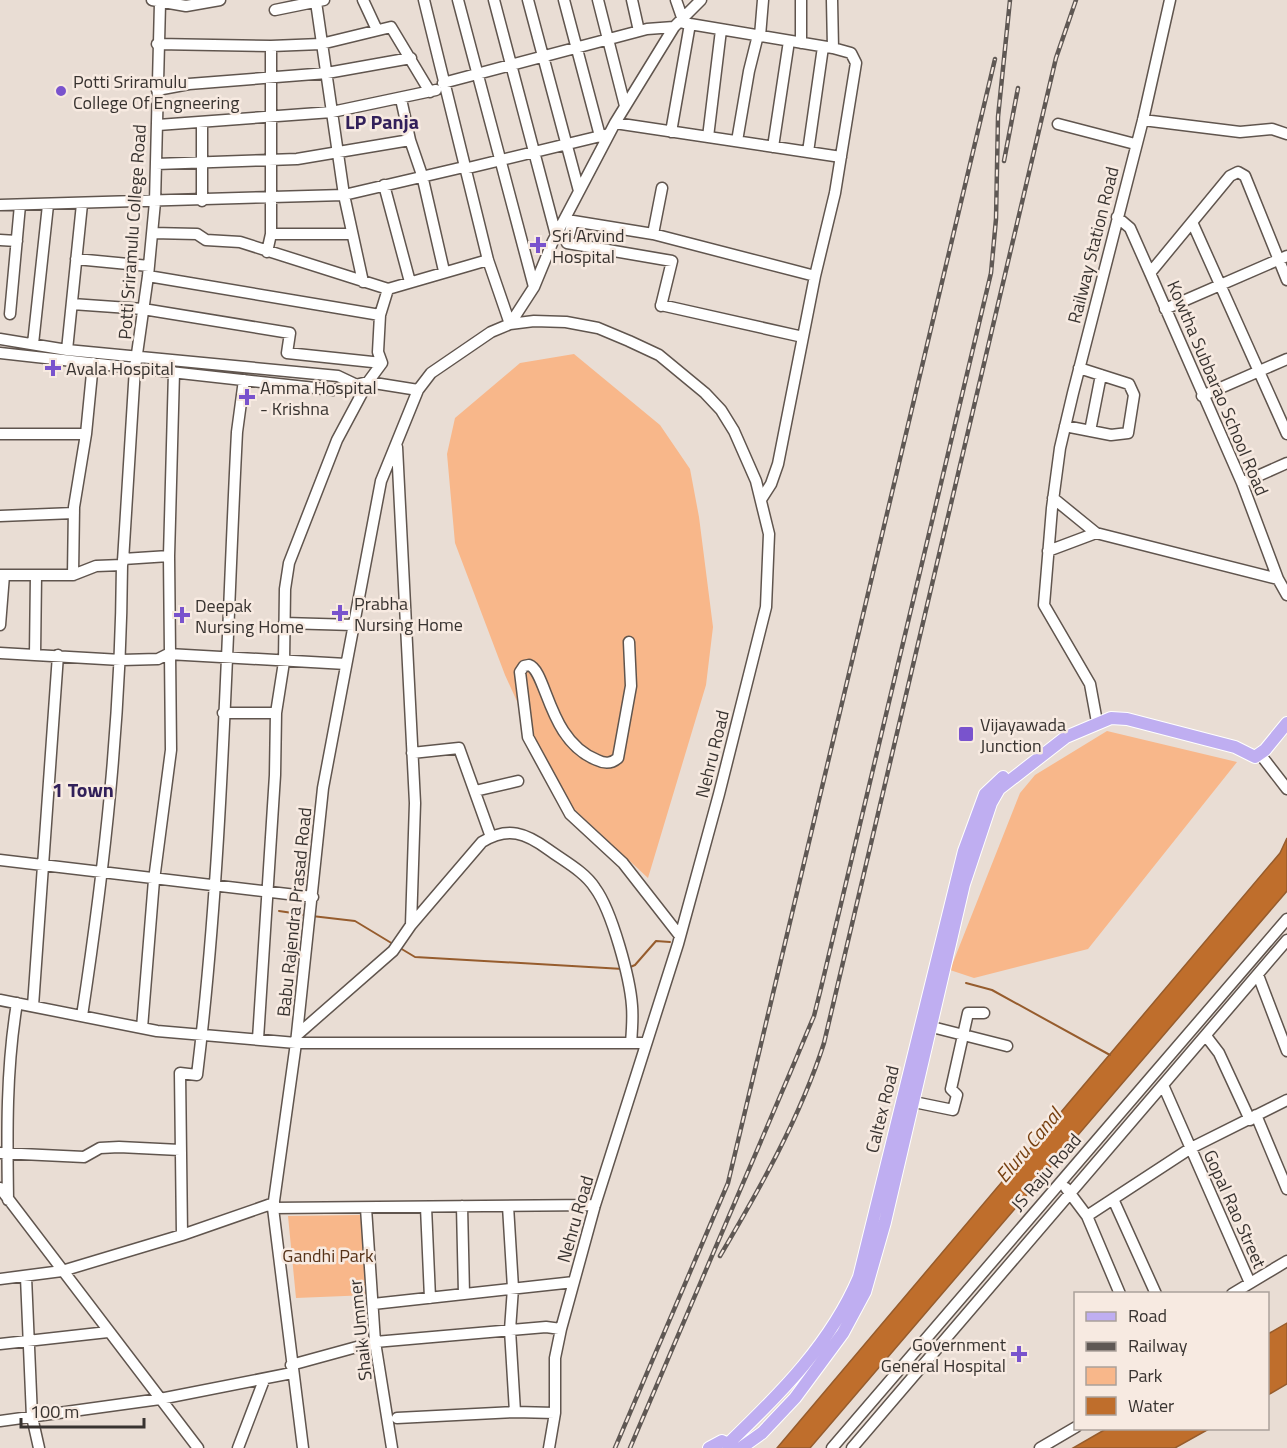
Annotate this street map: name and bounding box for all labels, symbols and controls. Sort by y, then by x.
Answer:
place label: Potti Sriramulu College Of Engneering [73,68,239,116]
marker: Potti Sriramulu College Of Engneering [54,84,68,98]
district label: LP Panja [345,106,419,137]
street label: Potti Sriramulu College Road [111,123,153,341]
street label: Railway Station Road [1060,164,1126,326]
place label: Sri Arvind Hospital [552,222,625,270]
marker: Sri Arvind Hospital [529,236,547,254]
street label: Kowtha Subbarao School Road [1160,276,1276,500]
place label: Avala Hospital [66,355,174,382]
marker: Avala Hospital [44,359,62,377]
place label: Amma Hospital - Krishna [260,374,377,422]
marker: Amma Hospital - Krishna [238,388,256,406]
place label: Prabha Nursing Home [354,590,463,638]
place label: Deepak Nursing Home [195,592,304,640]
marker: Prabha Nursing Home [331,604,349,622]
marker: Deepak Nursing Home [173,606,191,624]
street label: Nehru Road [688,707,736,801]
place label: Vijayawada Junction [980,711,1066,759]
marker: Vijayawada Junction [957,725,975,743]
district label: 1 Town [52,774,114,805]
street label: Babu Rajendra Prasad Road [270,806,318,1018]
street label: Caltex Road [858,1062,906,1156]
water label: Eluru Canal [987,1099,1070,1189]
street label: JS Raju Road [1004,1127,1088,1217]
street label: Gopal Rao Street [1197,1145,1273,1273]
street label: Nehru Road [550,1172,600,1266]
park label: Gandhi Park [282,1242,374,1269]
street label: Shaik Ummer [341,1278,379,1382]
legend [1074,1292,1269,1430]
text: Road [1128,1302,1167,1329]
place label: Government General Hospital [881,1331,1007,1379]
text: Railway [1128,1332,1188,1359]
marker: Government General Hospital [1010,1345,1028,1363]
text: Park [1128,1362,1163,1389]
scale bar [21,1391,144,1429]
text: Water [1128,1392,1174,1419]
text: 100 m [30,1398,79,1425]

